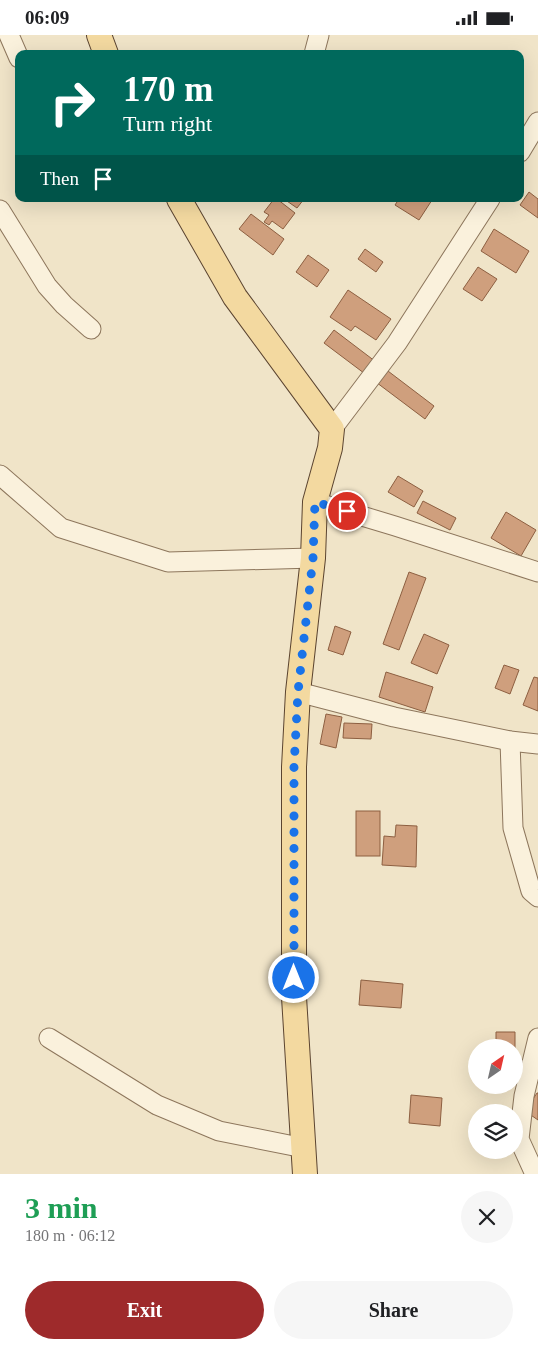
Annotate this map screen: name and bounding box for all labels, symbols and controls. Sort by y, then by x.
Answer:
text: 06:09 [25,7,69,28]
icon: right [40,70,105,135]
text: 170 m [123,70,213,109]
text: Turn right [123,111,212,136]
icon: arrive [89,165,117,193]
text: Then [40,168,79,189]
pin [326,490,368,532]
icon: arrive [333,497,361,525]
position arrow [267,951,319,1003]
north arrow [468,1039,522,1094]
map controls [468,1039,523,1159]
button: layers [468,1104,523,1159]
text: 3 min [25,1191,98,1224]
button: close [461,1191,513,1243]
text: 180 m · 06:12 [25,1227,115,1244]
button: Exit [25,1281,264,1339]
button: Share [274,1281,513,1339]

